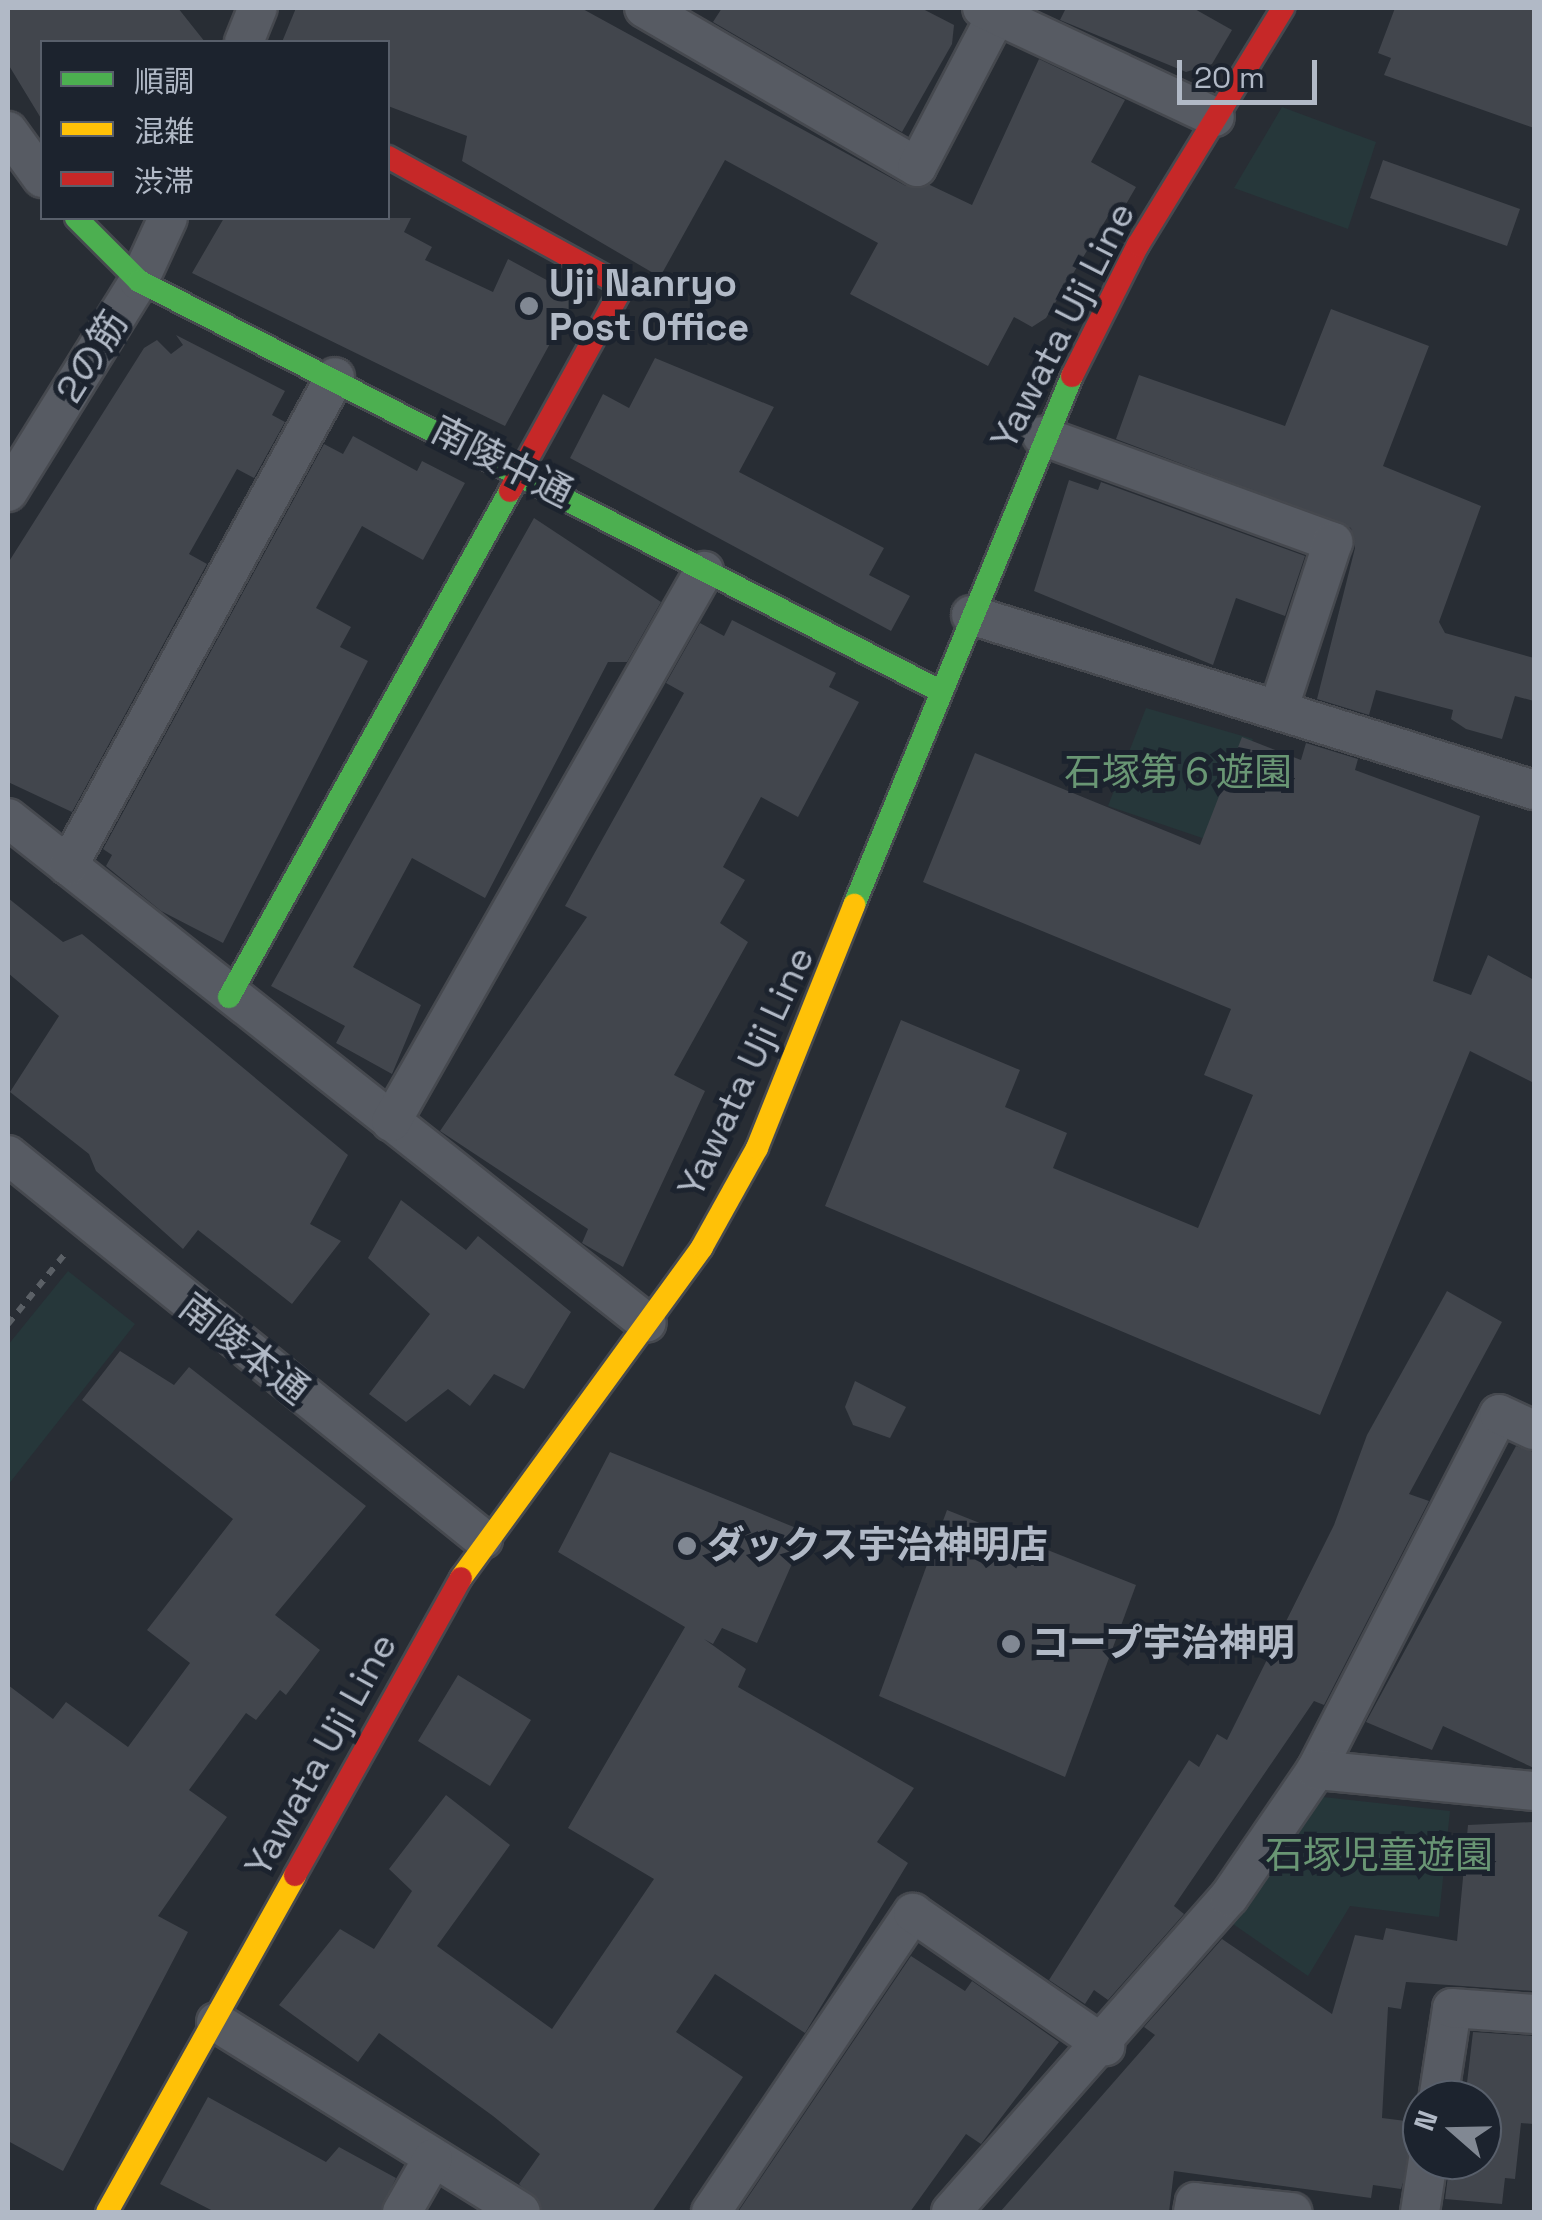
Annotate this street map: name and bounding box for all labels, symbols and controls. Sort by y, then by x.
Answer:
legend [40,40,390,220]
scale bar [1182,40,1322,102]
text: 20 m [1194,58,1265,97]
text: 順調 [134,62,194,101]
text: 混雑 [134,112,194,151]
text: 渋滞 [134,162,194,201]
street label: Yawata Uji Line [981,195,1145,457]
place label: Uji Nanryo Post Office [549,261,749,350]
marker: Uji Nanryo Post Office [518,295,540,317]
street label: 2の筋 [46,303,138,411]
street label: 南陵中通 [424,407,580,517]
park label: 石塚第６遊園 [1064,750,1292,796]
street label: Yawata Uji Line [668,940,824,1204]
street label: 南陵本通 [170,1284,318,1414]
place label: ダックス宇治神明店 [707,1523,1049,1569]
marker: ダックス宇治神明店 [676,1535,698,1557]
place label: コープ宇治神明 [1031,1621,1297,1667]
street label: Yawata Uji Line [235,1625,407,1885]
marker: コープ宇治神明 [1000,1633,1022,1655]
park label: 石塚児童遊園 [1265,1833,1493,1879]
north arrow [1402,2080,1502,2180]
text: N [1406,2105,1446,2135]

